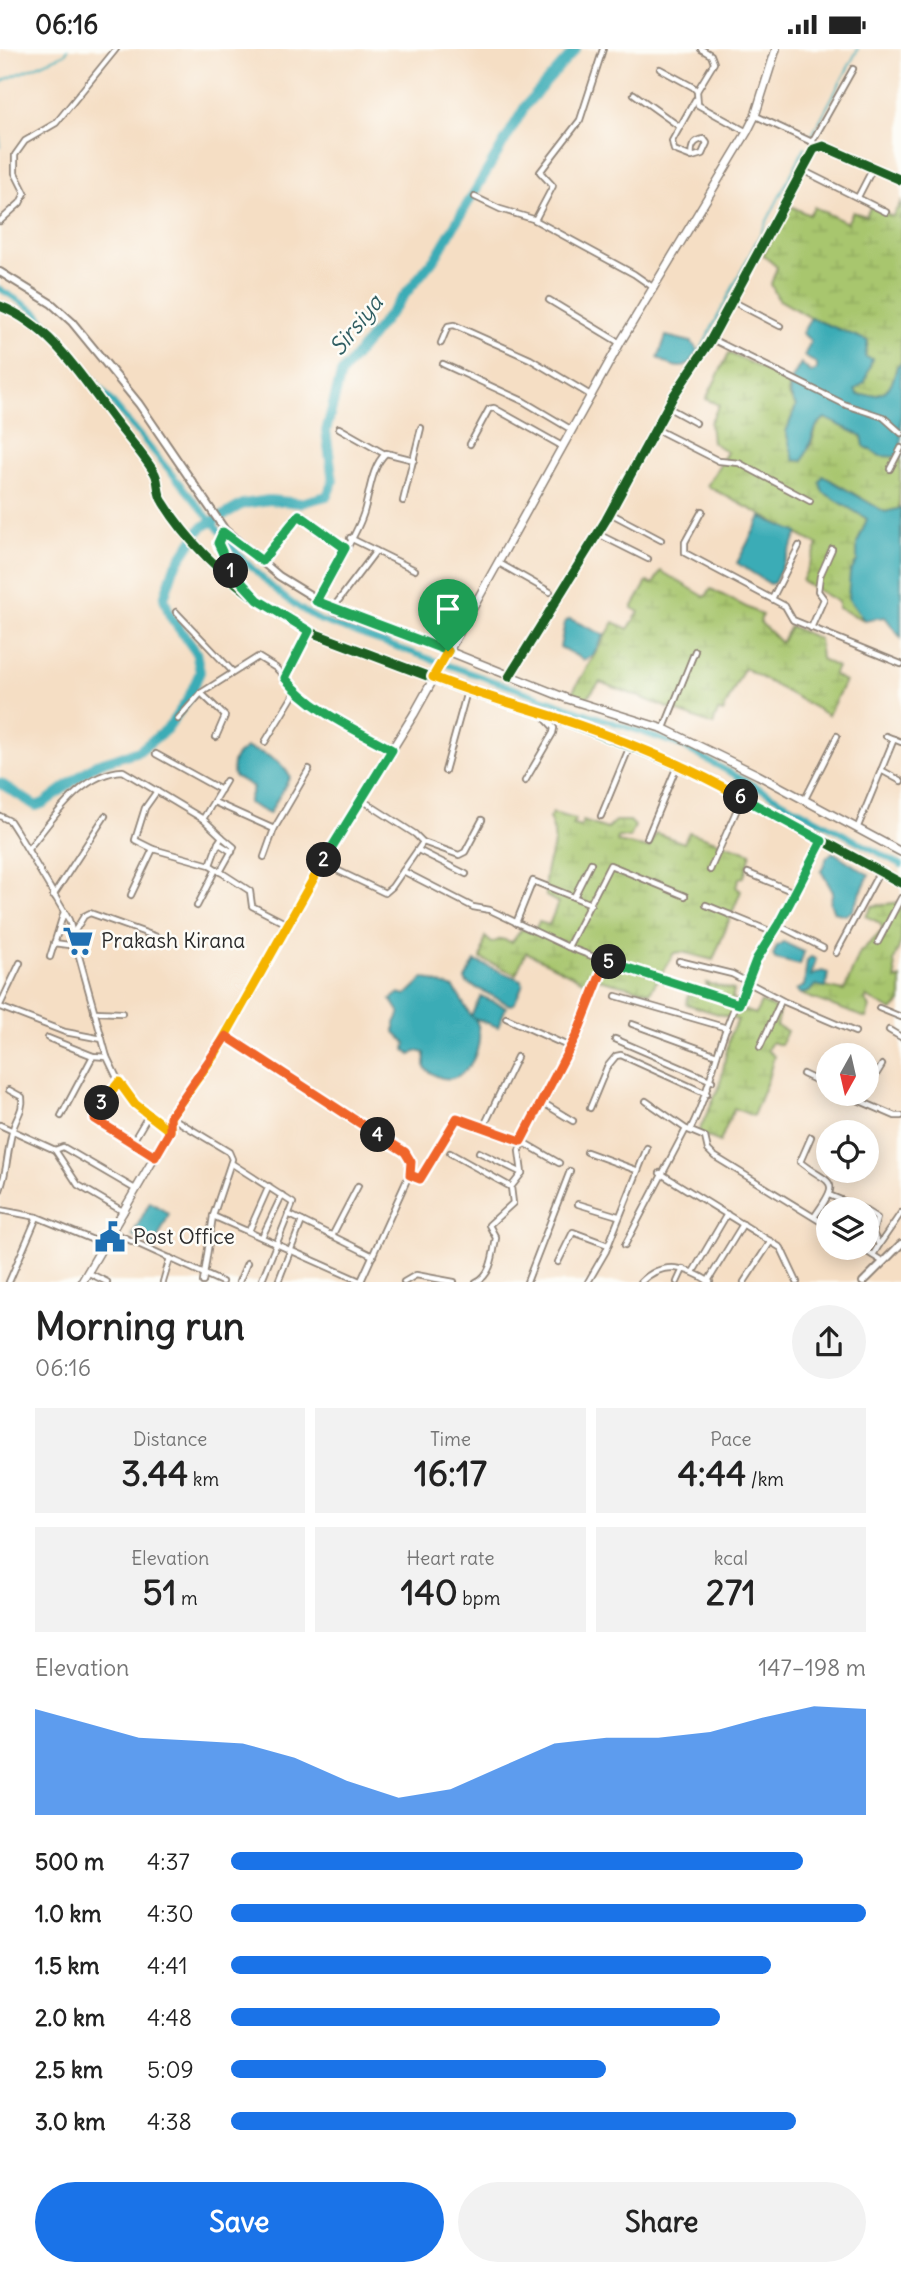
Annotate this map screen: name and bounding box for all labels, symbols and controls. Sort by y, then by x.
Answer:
text: 06:16 [35,8,98,41]
water label: Sirsiya [323,287,390,361]
pin: 1 [214,553,248,589]
text: 1 [227,558,234,582]
pin [418,579,478,651]
icon: arrive [429,590,467,628]
pin: 6 [724,779,758,815]
text: 6 [735,784,746,808]
pin: 2 [306,843,342,877]
text: 2 [318,847,329,871]
supermarket icon: Prakash Kirana [61,924,95,958]
place label: Prakash Kirana [101,927,245,954]
pin: 5 [592,944,626,979]
text: 5 [603,949,614,973]
north arrow [816,1043,878,1106]
map controls [816,1043,879,1260]
pin: 3 [84,1085,119,1121]
text: 3 [96,1090,107,1114]
pin: 4 [360,1117,396,1153]
button: locate [816,1120,879,1183]
text: 4 [372,1122,383,1146]
button: layers [816,1197,879,1260]
public building icon: Post Office [93,1220,127,1254]
place label: Post Office [133,1223,235,1250]
text: Morning run [35,1303,245,1350]
button: share [792,1305,866,1379]
text: 06:16 [35,1353,91,1382]
text: Distance [133,1427,207,1451]
text: Time [430,1427,471,1451]
text: Pace [710,1427,751,1451]
text: 3.44 [121,1451,188,1495]
text: 16:17 [414,1451,487,1495]
text: 4:44 [678,1451,746,1495]
text: km [188,1467,219,1491]
text: /km [746,1467,784,1491]
text: Elevation [131,1546,209,1570]
text: Heart rate [406,1546,495,1570]
text: kcal [714,1546,748,1570]
text: 51 [143,1570,177,1614]
text: 140 [401,1570,458,1614]
text: 271 [706,1570,756,1614]
text: m [177,1586,198,1610]
text: bpm [458,1586,500,1610]
text: Elevation [35,1653,129,1682]
text: 147–198 m [758,1653,866,1682]
text: 500 m [35,1847,104,1876]
text: 4:37 [147,1847,190,1876]
text: 1.0 km [35,1899,101,1928]
text: 4:30 [147,1899,194,1928]
text: 1.5 km [35,1951,100,1980]
text: 4:41 [147,1951,188,1980]
text: 2.0 km [35,2003,105,2032]
text: 4:48 [147,2003,192,2032]
text: 2.5 km [35,2055,103,2084]
text: 5:09 [147,2055,194,2084]
text: 3.0 km [35,2107,105,2136]
text: 4:38 [147,2107,192,2136]
button: Save [35,2182,444,2262]
button: Share [458,2182,866,2262]

